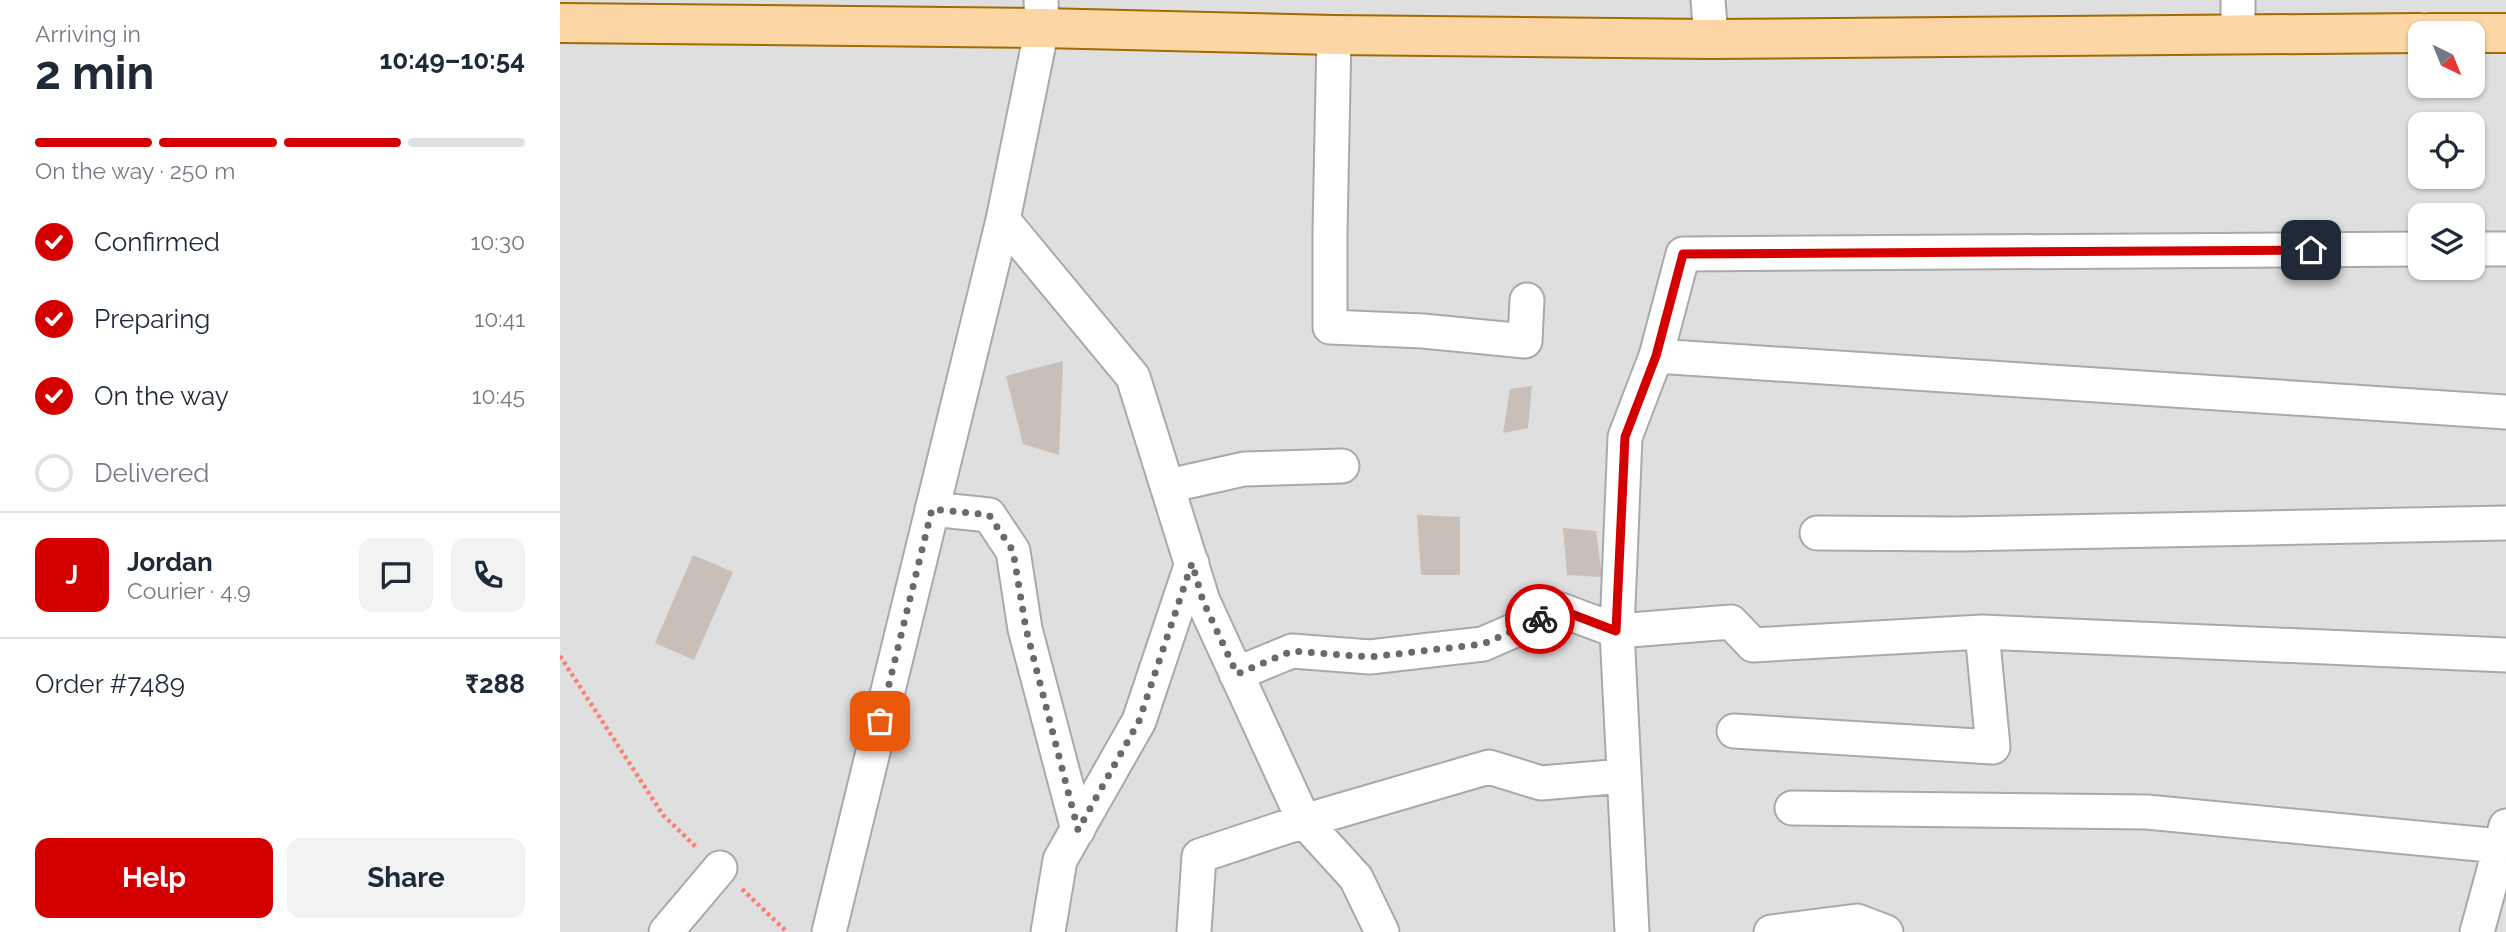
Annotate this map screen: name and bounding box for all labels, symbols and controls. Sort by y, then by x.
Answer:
text: Arriving in [35,20,141,47]
north arrow [2408,21,2485,98]
map controls [2408,21,2485,280]
text: 10:49–10:54 [379,45,525,75]
text: 2 min [35,46,154,100]
button: locate [2408,112,2485,189]
text: On the way · 250 m [35,157,235,184]
button: layers [2408,203,2485,280]
pin [2281,220,2341,280]
icon: check [35,223,73,261]
text: Confirmed [94,227,220,257]
text: 10:30 [470,228,525,255]
icon: home [2292,231,2330,269]
icon: check [35,300,73,338]
text: Preparing [94,304,210,334]
text: 10:41 [474,305,525,332]
icon: check [35,377,73,415]
text: On the way [94,381,229,411]
text: 10:45 [472,382,525,409]
text: Delivered [94,458,209,488]
button: chat [359,538,433,612]
button: phone [451,538,525,612]
text: Jordan [127,547,213,577]
text: J [66,560,78,590]
text: Courier · 4.9 [127,577,251,604]
courier [1505,584,1575,654]
icon: bike [1521,600,1559,638]
text: Order #7489 [35,669,185,699]
text: ₹288 [465,669,525,699]
pin [850,691,910,751]
icon: bag [861,702,899,740]
button: Help [35,838,273,918]
button: Share [287,838,525,918]

